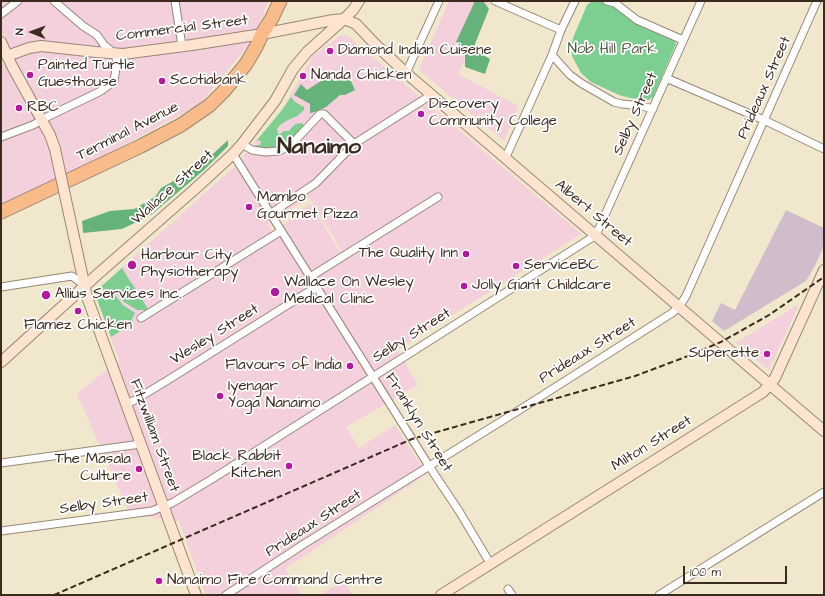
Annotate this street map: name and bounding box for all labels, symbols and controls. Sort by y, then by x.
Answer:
north arrow [12,12,52,52]
street label: Commercial Street [115,12,249,46]
text: N [12,28,27,35]
street label: Prideaux Street [734,34,796,142]
park label: Nob Hill Park [567,41,657,59]
place label: Diamond Indian Cuisene [338,42,492,60]
marker: Diamond Indian Cuisene [325,46,335,56]
place label: Painted Turtle Guesthouse [38,57,135,92]
place label: Nanda Chicken [311,67,412,85]
marker: Painted Turtle Guesthouse [25,70,35,80]
street label: Selby Street [610,70,662,158]
marker: Nanda Chicken [298,71,308,81]
place label: Scotiabank [170,72,246,90]
marker: Scotiabank [157,76,167,86]
place label: Discovery Community College [429,96,557,131]
place label: RBC [27,99,59,117]
street label: Terminal Avenue [74,99,182,165]
marker: RBC [14,103,24,113]
marker: Discovery Community College [416,109,426,119]
district label: Nanaimo [277,134,361,162]
street label: Wallace Street [128,147,218,229]
street label: Albert Street [551,177,635,251]
place label: Mambo Gourmet Pizza [257,189,358,224]
marker: Mambo Gourmet Pizza [244,202,254,212]
place label: The Quality Inn [359,245,458,263]
place label: Harbour City Physiotherapy [141,247,239,282]
marker: The Quality Inn [461,249,471,259]
place label: ServiceBC [524,257,599,275]
marker: Harbour City Physiotherapy [126,259,138,271]
marker: ServiceBC [511,261,521,271]
place label: Wallace On Wesley Medical Clinic [284,274,414,309]
place label: Jolly Giant Childcare [472,277,611,295]
marker: Jolly Giant Childcare [459,281,469,291]
place label: Allius Services Inc. [55,286,181,304]
marker: Wallace On Wesley Medical Clinic [269,286,281,298]
marker: Allius Services Inc. [40,289,52,301]
street label: Wesley Street [168,301,262,369]
street label: Selby Street [369,305,455,367]
marker: Flamez Chicken [73,306,83,316]
street label: Prideaux Street [536,314,640,388]
place label: Flamez Chicken [24,317,132,335]
place label: Superette [689,345,759,363]
marker: Superette [762,349,772,359]
place label: Flavours of India [225,357,342,375]
marker: Flavours of India [345,361,355,371]
street label: Franklyn Street [380,370,456,476]
street label: Fitzwilliam Street [125,377,183,495]
place label: Iyengar Yoga Nanaimo [228,378,320,413]
marker: Iyengar Yoga Nanaimo [215,391,225,401]
street label: Milton Street [609,412,695,476]
place label: Black Rabbit Kitchen [192,448,281,483]
place label: The Masala Culture [55,451,131,486]
marker: Black Rabbit Kitchen [284,461,294,471]
marker: The Masala Culture [134,464,144,474]
street label: Prideaux Street [263,486,365,562]
street label: Selby Street [59,489,149,519]
scale bar [685,558,789,584]
text: 100 m [690,564,721,581]
place label: Nanaimo Fire Command Centre [167,572,383,590]
marker: Nanaimo Fire Command Centre [154,576,164,586]

